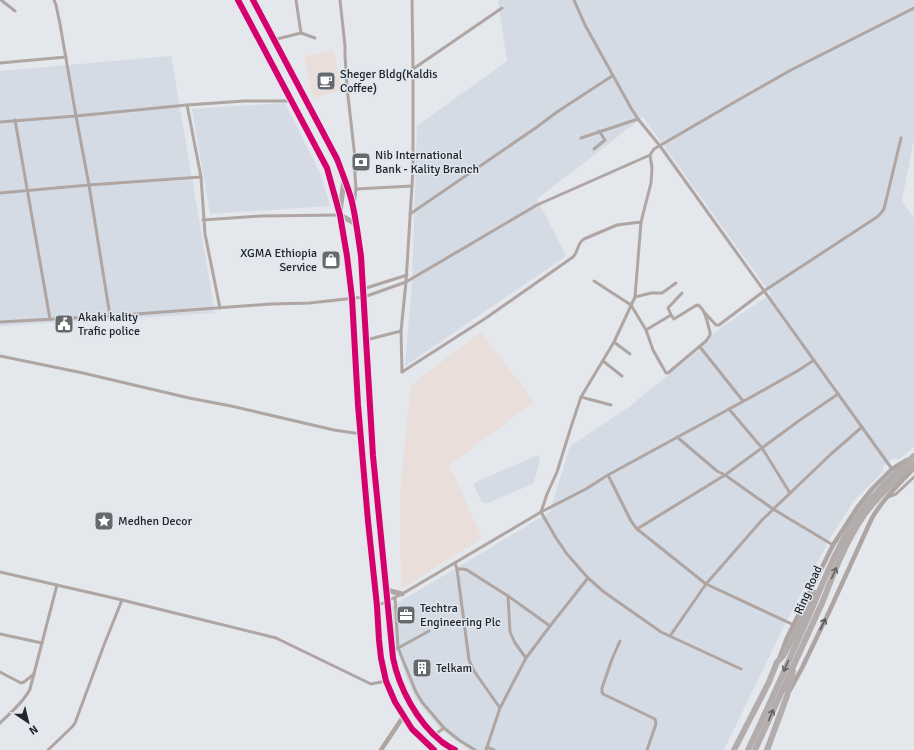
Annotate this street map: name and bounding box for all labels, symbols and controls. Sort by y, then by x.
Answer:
place label: Sheger Bldg(Kaldis Coffee) [340,67,438,96]
cafe icon: Sheger Bldg(Kaldis Coffee) [315,70,337,92]
place label: Nib International Bank - Kality Branch [375,148,479,177]
bank icon: Nib International Bank - Kality Branch [350,151,372,173]
place label: XGMA Ethiopia Service [240,246,317,275]
shop icon: XGMA Ethiopia Service [320,249,342,271]
place label: Akaki kality Trafic police [78,310,140,339]
public building icon: Akaki kality Trafic police [53,313,75,335]
place icon: Medhen Decor [93,510,115,532]
place label: Medhen Decor [118,514,192,529]
street label: Ring Road [791,564,826,617]
one-way arrow [831,567,838,579]
place label: Techtra Engineering Plc [420,601,501,630]
office icon: Techtra Engineering Plc [395,604,417,626]
one-way arrow [820,618,827,630]
building icon: Telkam [411,657,433,679]
one-way arrow [782,660,789,672]
place label: Telkam [436,661,472,676]
north arrow [8,702,48,742]
one-way arrow [768,709,776,721]
text: N [27,722,40,737]

